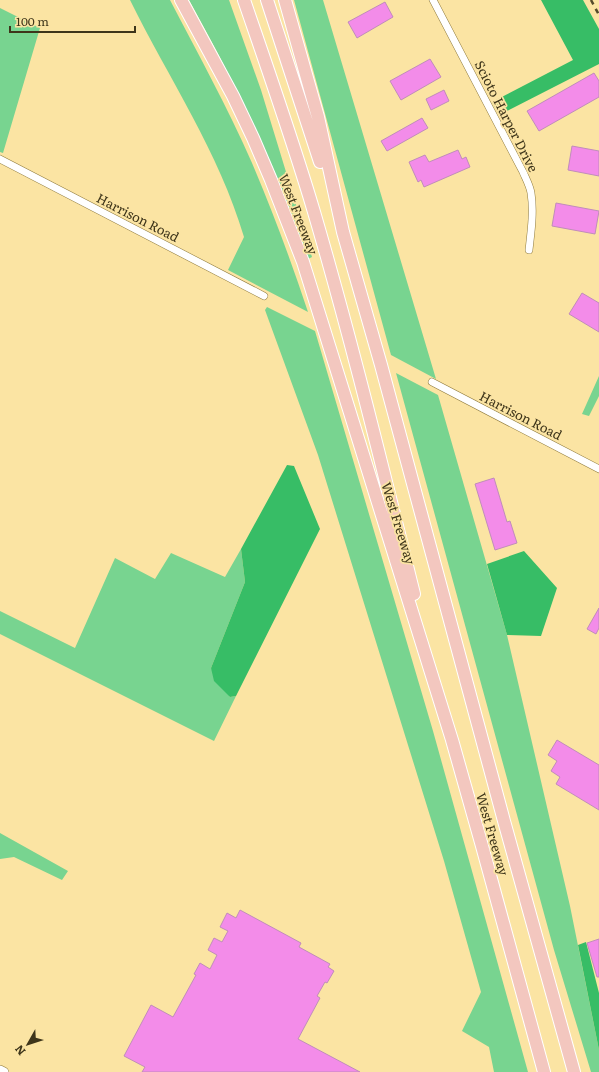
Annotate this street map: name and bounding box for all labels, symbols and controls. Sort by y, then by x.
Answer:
scale bar [10,8,135,34]
text: 100 m [16,12,49,30]
street label: Scioto Harper Drive [471,57,543,175]
street label: West Freeway [275,171,323,258]
street label: Harrison Road [93,188,183,246]
street label: Harrison Road [476,386,566,444]
street label: West Freeway [377,480,421,567]
street label: West Freeway [472,790,514,878]
north arrow [8,1024,48,1064]
text: N [10,1042,29,1060]

